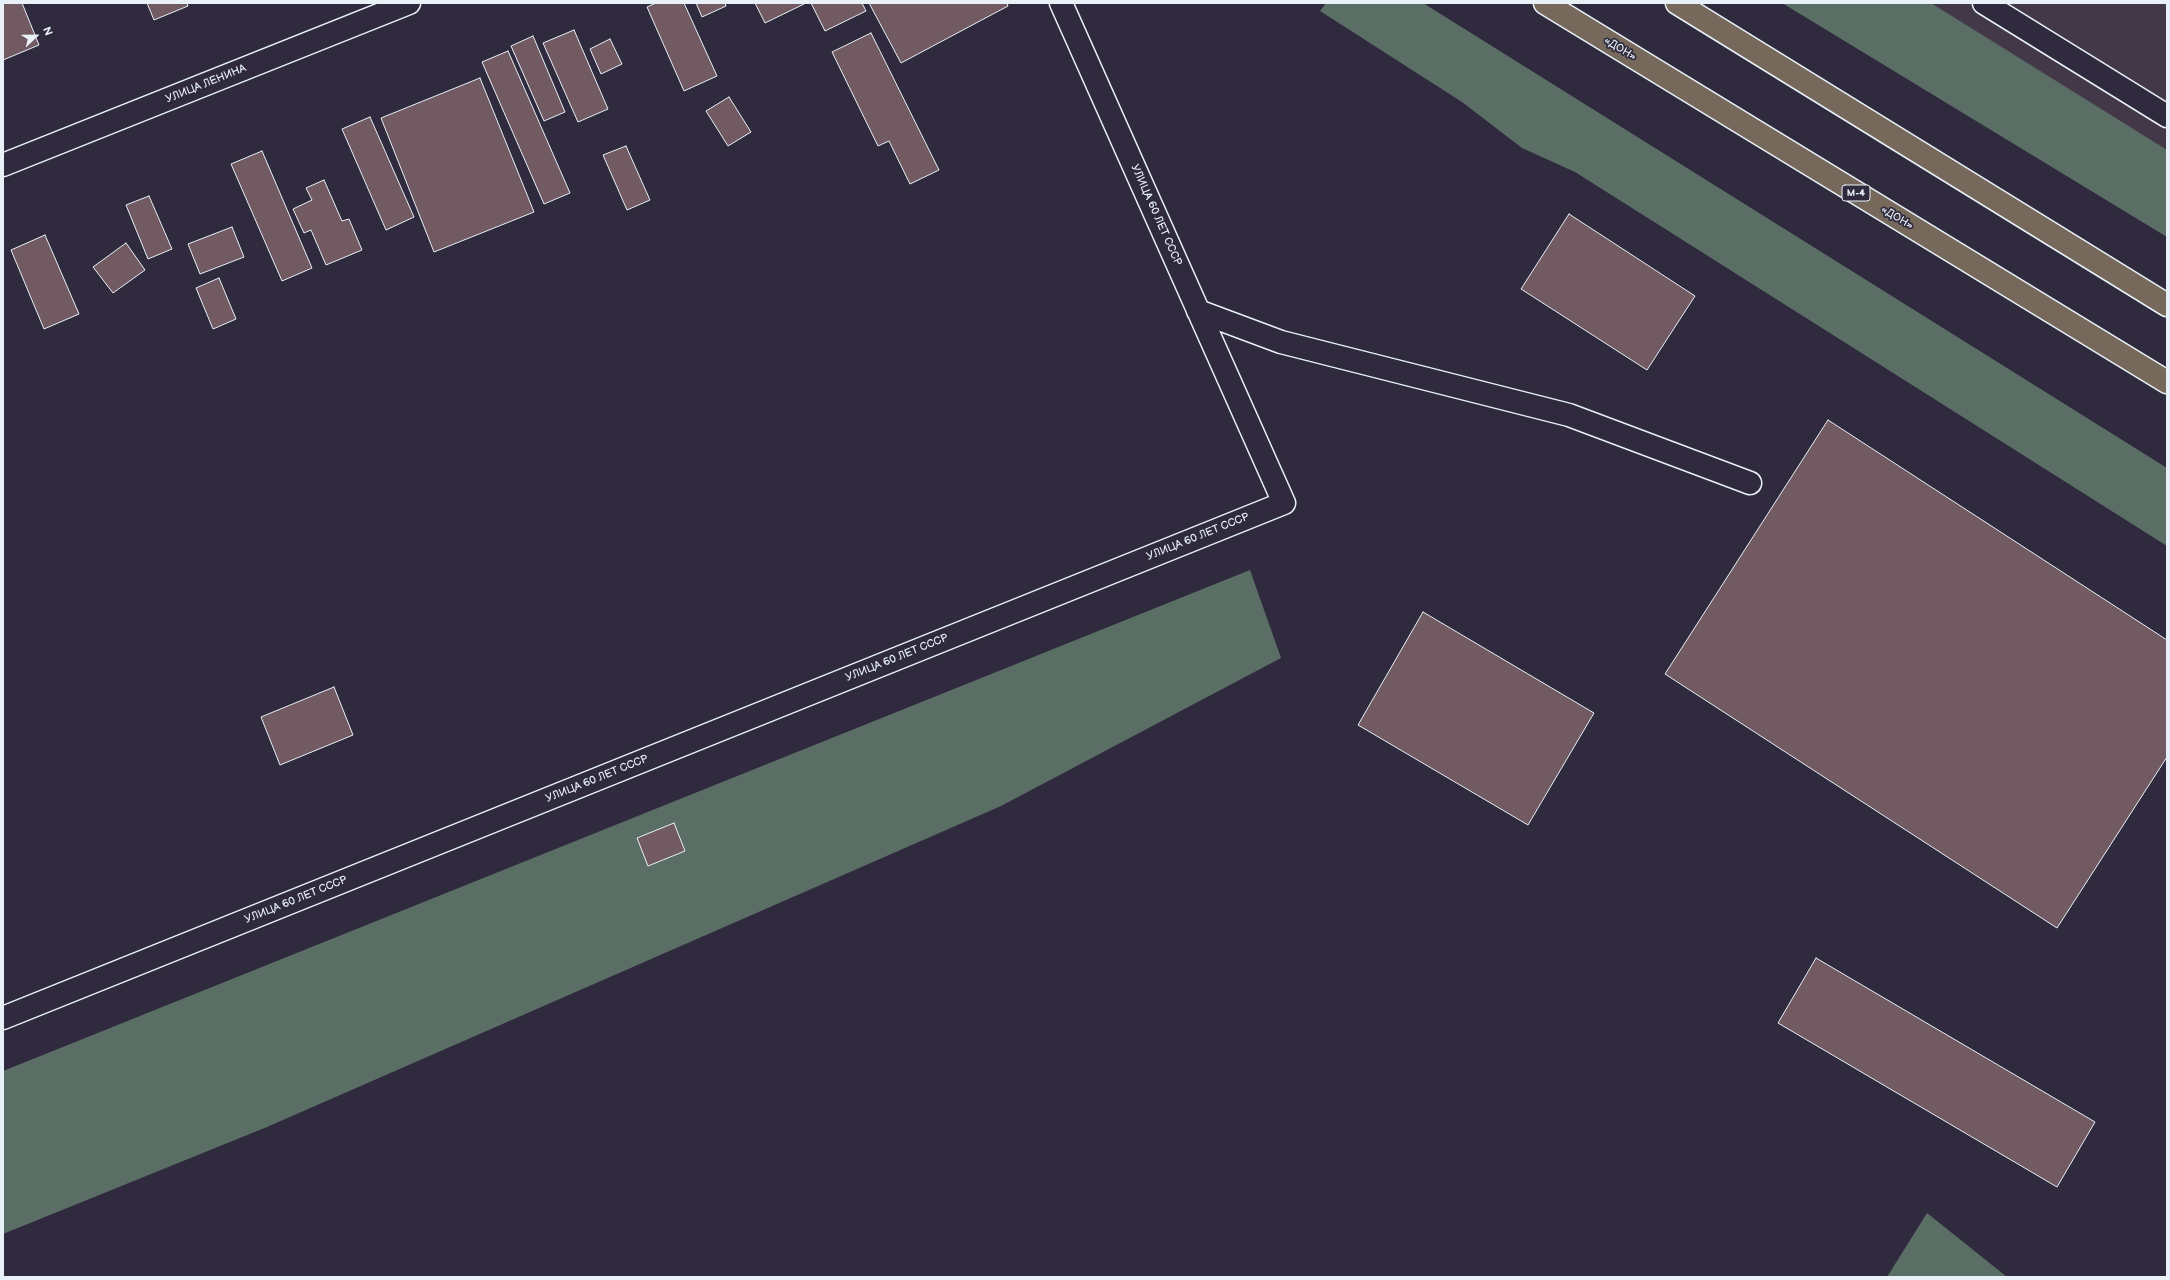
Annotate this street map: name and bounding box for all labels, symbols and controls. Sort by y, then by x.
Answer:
north arrow [16,16,56,56]
text: N [40,25,55,38]
street label: «ДОН» [1601,34,1639,64]
street label: УЛИЦА ЛЕНИНА [164,62,248,106]
street label: УЛИЦА 60 ЛЕТ СССР [1128,162,1184,268]
road number: М-4 [1842,185,1870,201]
street label: «ДОН» [1878,203,1916,233]
street label: УЛИЦА 60 ЛЕТ СССР [1145,510,1251,564]
street label: УЛИЦА 60 ЛЕТ СССР [844,631,950,685]
street label: УЛИЦА 60 ЛЕТ СССР [544,752,650,806]
street label: УЛИЦА 60 ЛЕТ СССР [243,873,349,927]

